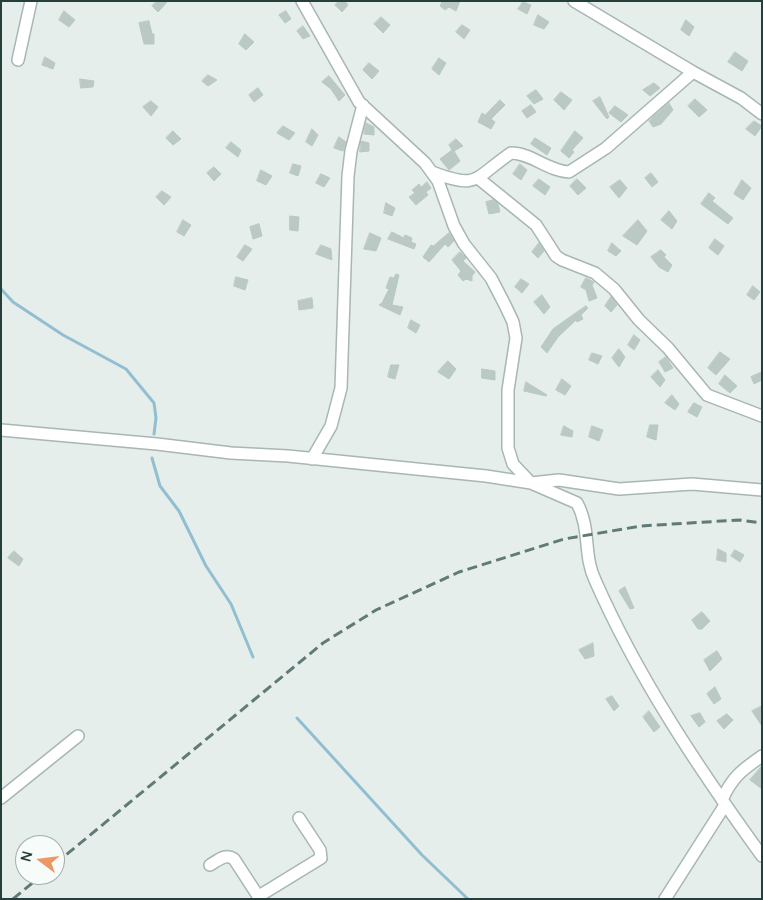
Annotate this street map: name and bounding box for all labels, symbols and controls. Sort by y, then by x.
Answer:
north arrow [15,835,65,885]
text: N [16,849,36,864]

